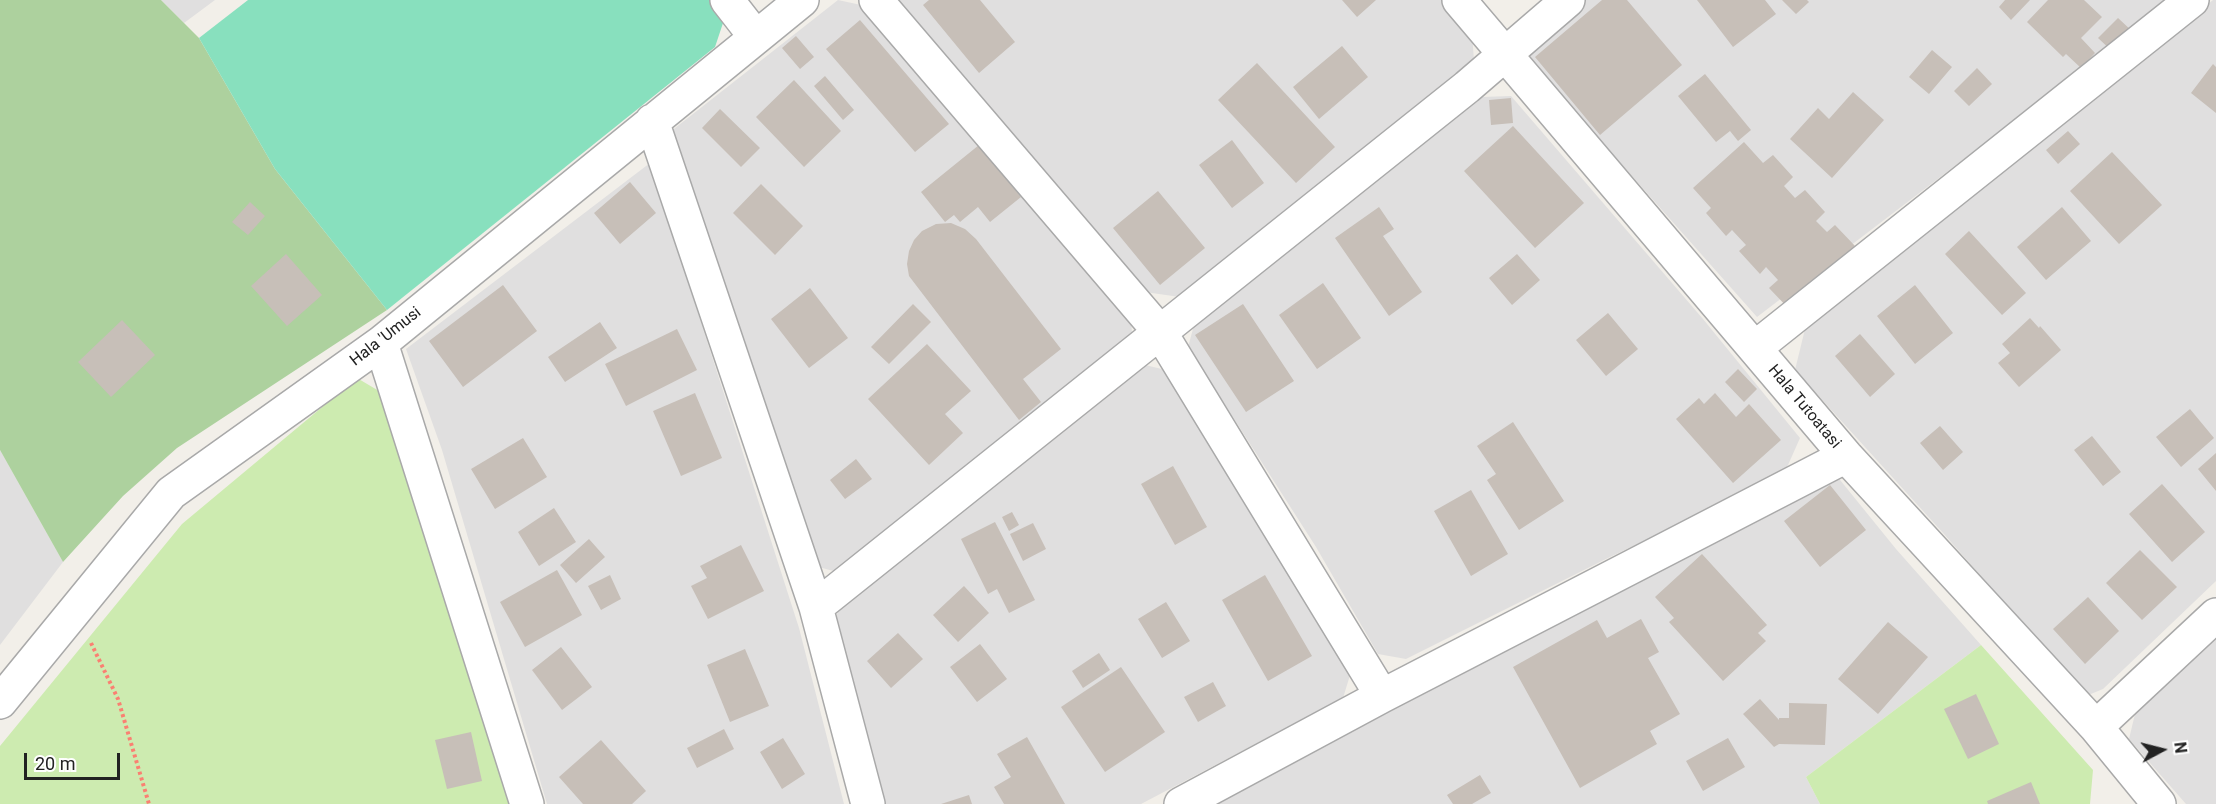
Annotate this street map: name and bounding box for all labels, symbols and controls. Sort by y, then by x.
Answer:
street label: Hala 'Umusi [347,303,425,371]
street label: Hala Tutoatasi [1763,361,1845,453]
north arrow [2132,720,2192,780]
scale bar [27,741,123,779]
text: N [2170,741,2190,755]
text: 20 m [35,753,75,774]

